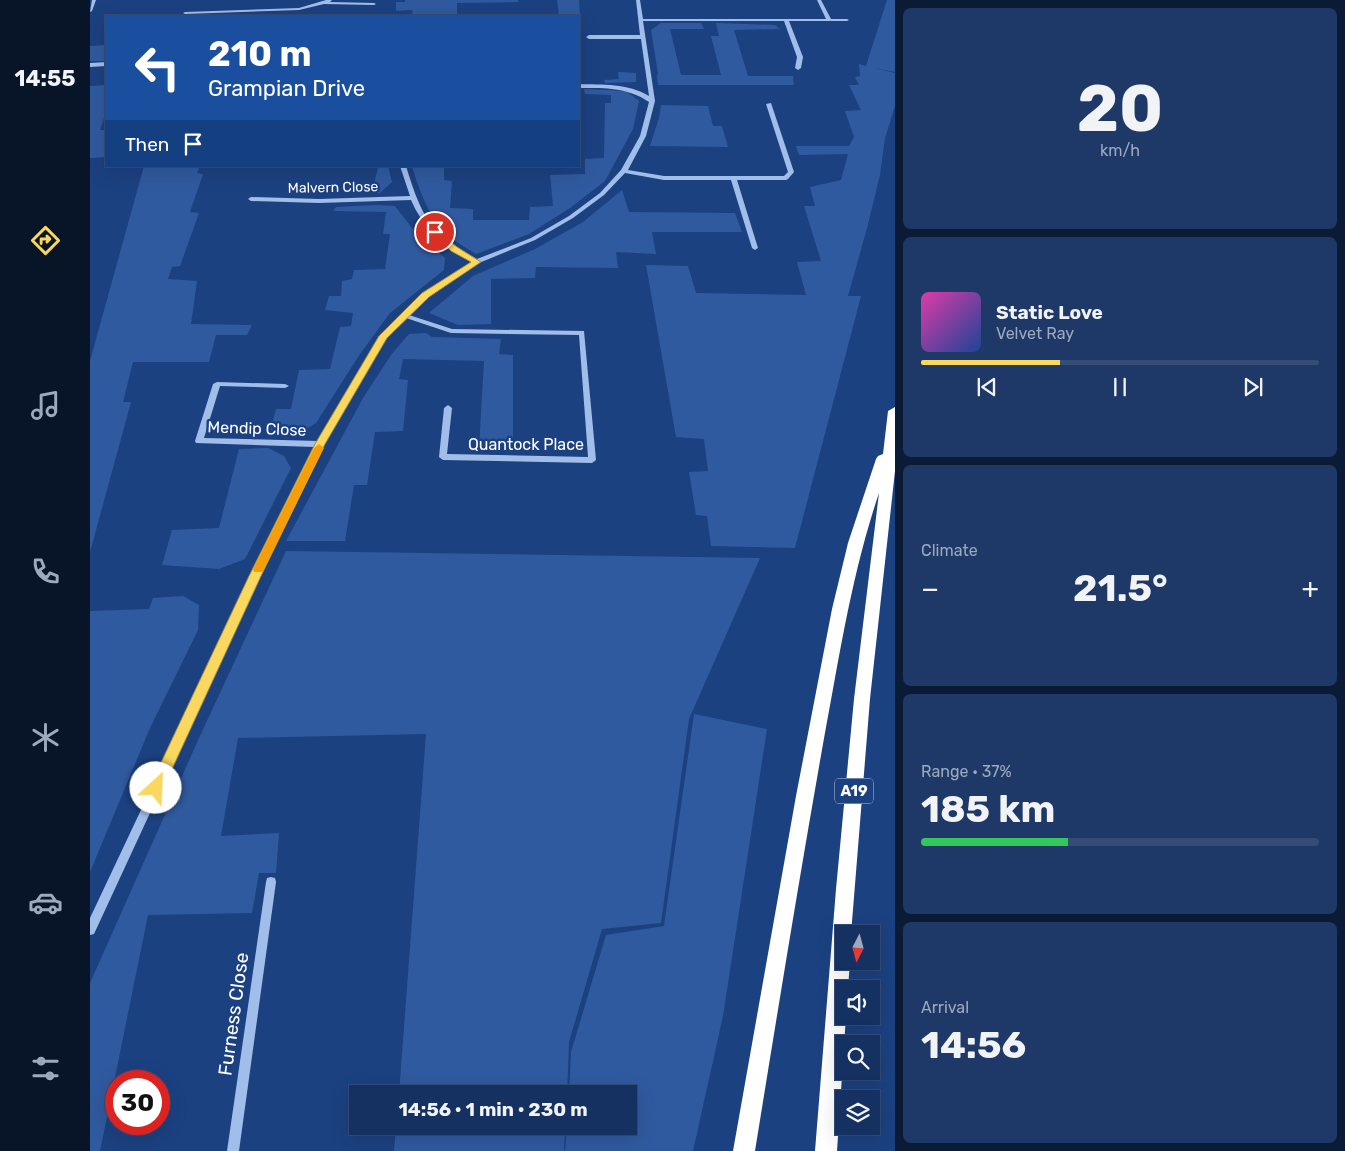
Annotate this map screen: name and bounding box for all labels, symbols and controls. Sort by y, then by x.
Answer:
text: 210 m [208,33,311,75]
icon: left [125,35,190,100]
text: 14:55 [15,65,75,92]
text: 20 [1077,70,1163,147]
text: Grampian Drive [208,75,365,102]
icon: arrive [179,130,207,158]
text: Then [125,133,169,156]
text: km/h [1100,141,1140,160]
street label: Malvern Close [288,178,379,197]
pin [414,211,456,253]
icon: arrive [421,218,449,246]
icon: directions [28,223,63,258]
text: Static Love [996,301,1103,324]
text: Velvet Ray [996,324,1074,343]
icon: previous [973,373,1001,401]
icon: pause [1106,373,1134,401]
icon: next [1239,373,1267,401]
icon: music [28,388,63,423]
street label: Mendip Close [207,417,307,440]
street label: Quantock Place [468,435,584,454]
text: Climate [921,541,978,560]
icon: phone [28,554,63,589]
text: 21.5° [1073,565,1168,611]
text: − [921,572,939,605]
text: + [1302,572,1319,605]
icon: climate [28,720,63,755]
position arrow [129,761,181,813]
text: Range · 37% [921,762,1012,781]
road number: A19 [835,778,873,804]
text: 185 km [921,786,1055,832]
icon: car [28,885,63,920]
north arrow [835,925,880,970]
map controls [835,925,880,1135]
street label: Furness Close [213,951,254,1077]
button: sound [835,980,880,1025]
text: Arrival [921,998,969,1017]
text: 14:56 [921,1022,1026,1068]
button: search [835,1035,880,1080]
icon: filters [28,1051,63,1086]
speed limit sign: 30 [105,1070,170,1135]
button: layers [835,1090,880,1135]
text: 14:56 · 1 min · 230 m [398,1098,588,1121]

